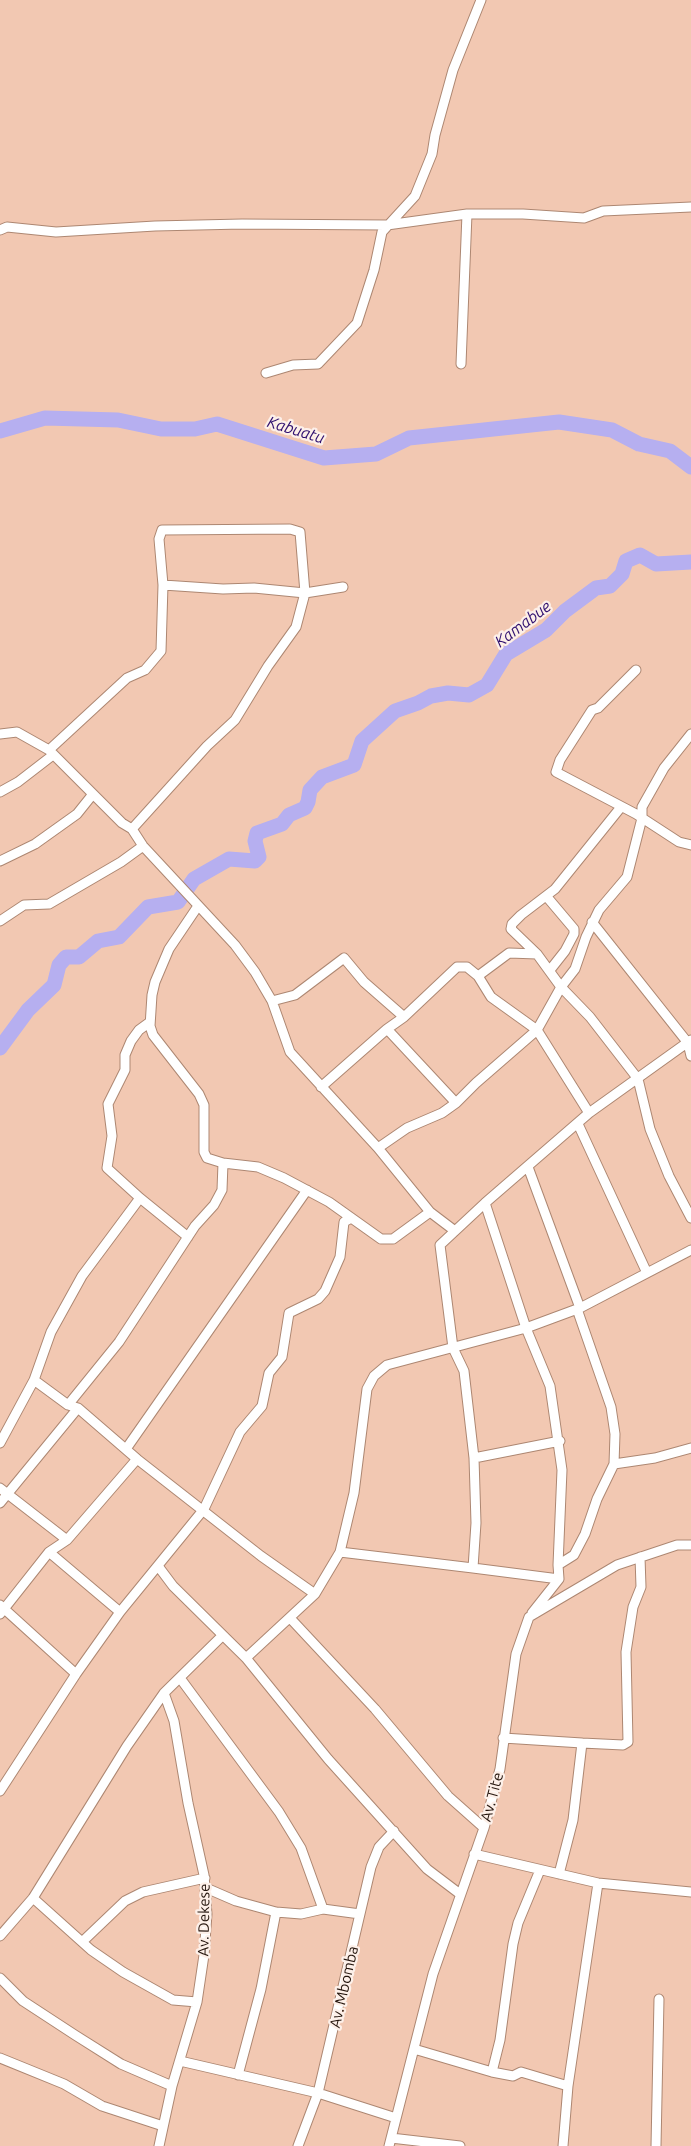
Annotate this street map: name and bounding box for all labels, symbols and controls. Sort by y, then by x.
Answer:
water label: Kabuatu [265,412,327,448]
water label: Kamabue [491,597,555,651]
street label: Av. Tite [477,1771,507,1823]
street label: Av. Dekese [194,1883,214,1957]
street label: Av. Mbomba [326,1944,362,2030]

